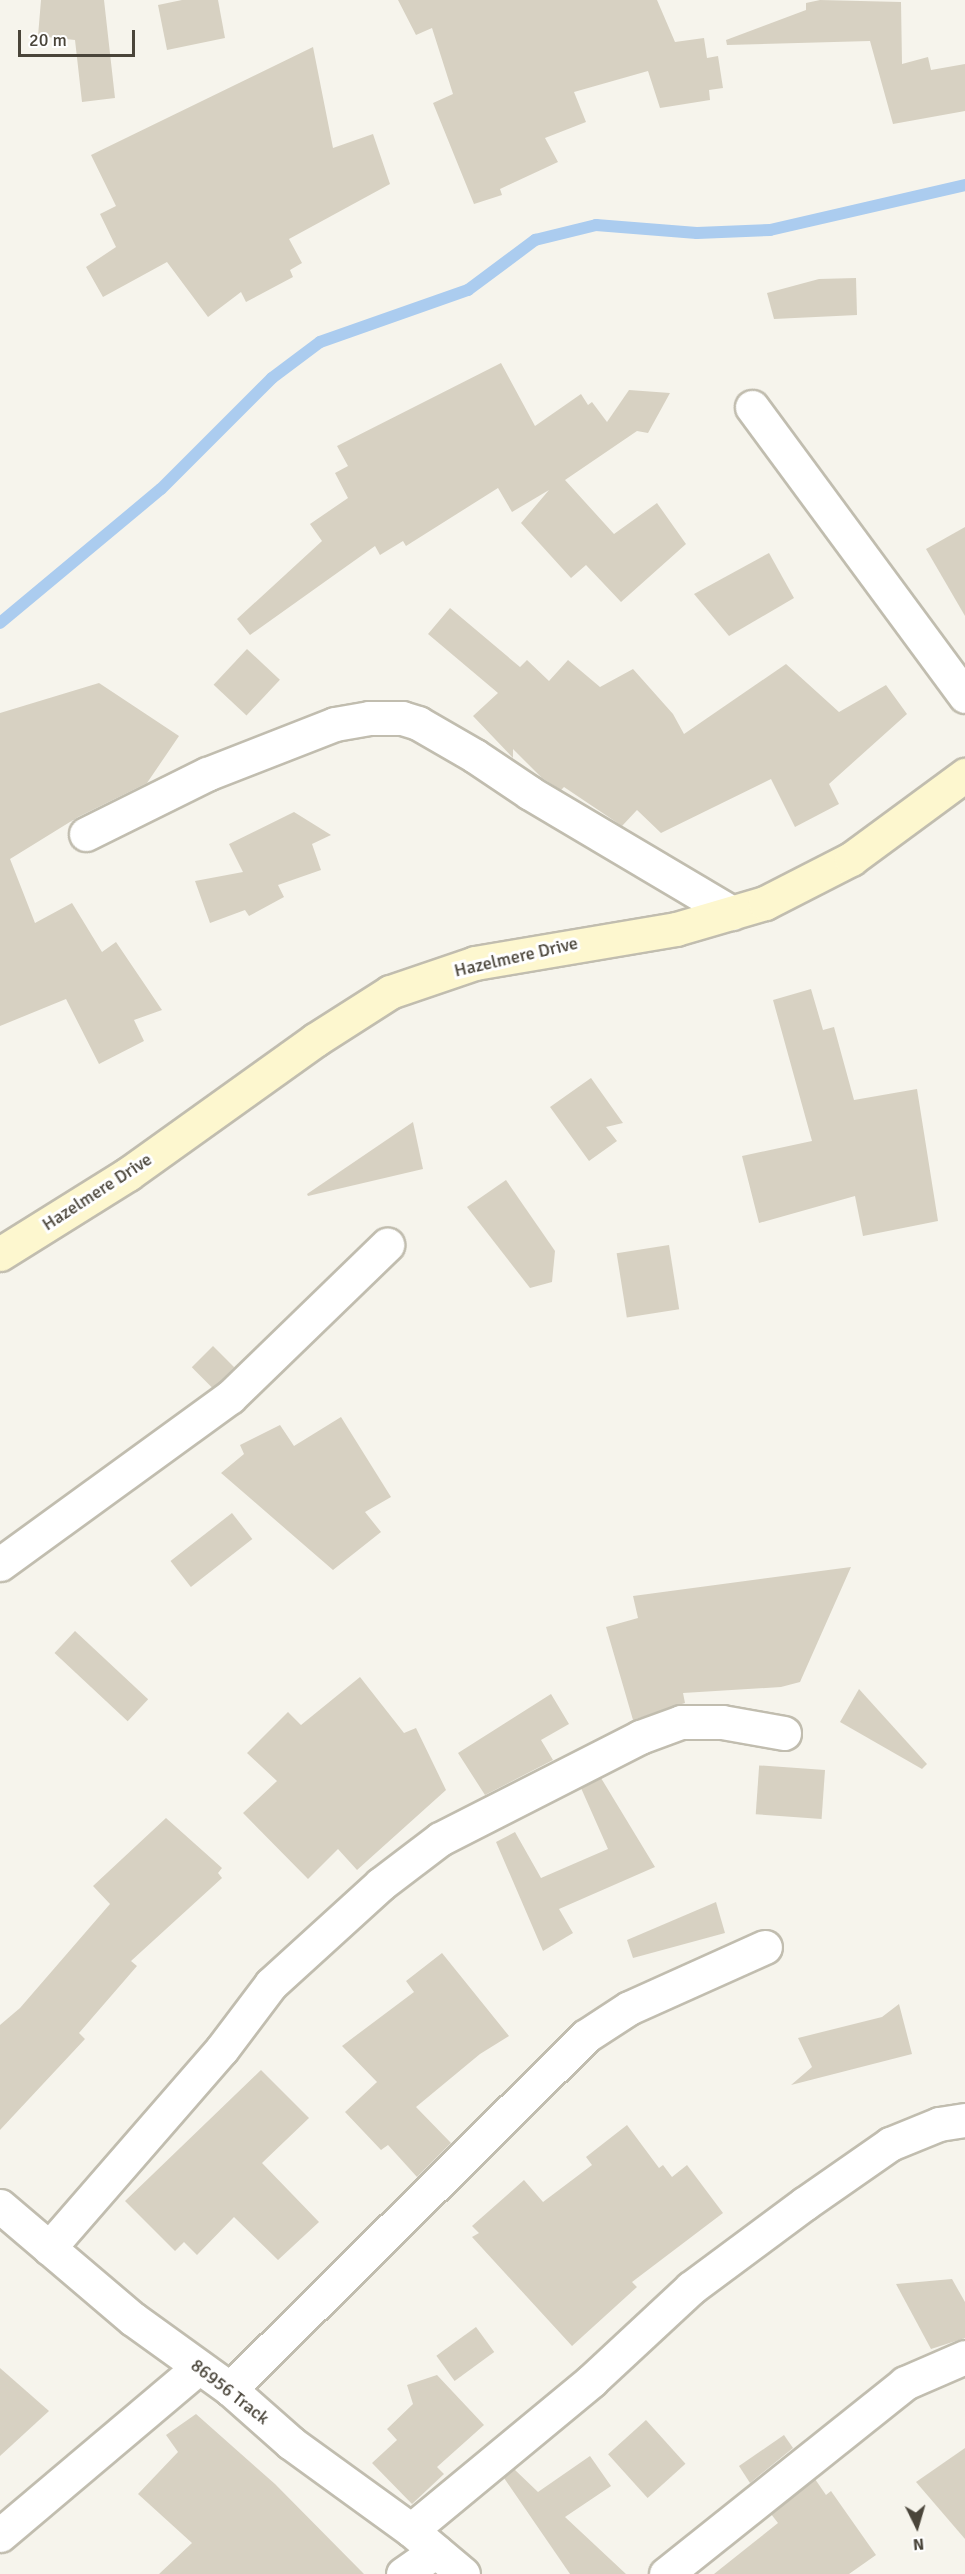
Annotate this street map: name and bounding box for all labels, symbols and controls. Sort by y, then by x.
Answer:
scale bar [21,18,138,56]
text: 20 m [29,29,67,51]
street label: Hazelmere Drive [452,932,580,982]
street label: Hazelmere Drive [38,1149,156,1235]
street label: 86956 Track [186,2355,274,2429]
north arrow [887,2496,947,2556]
text: N [912,2533,925,2554]

